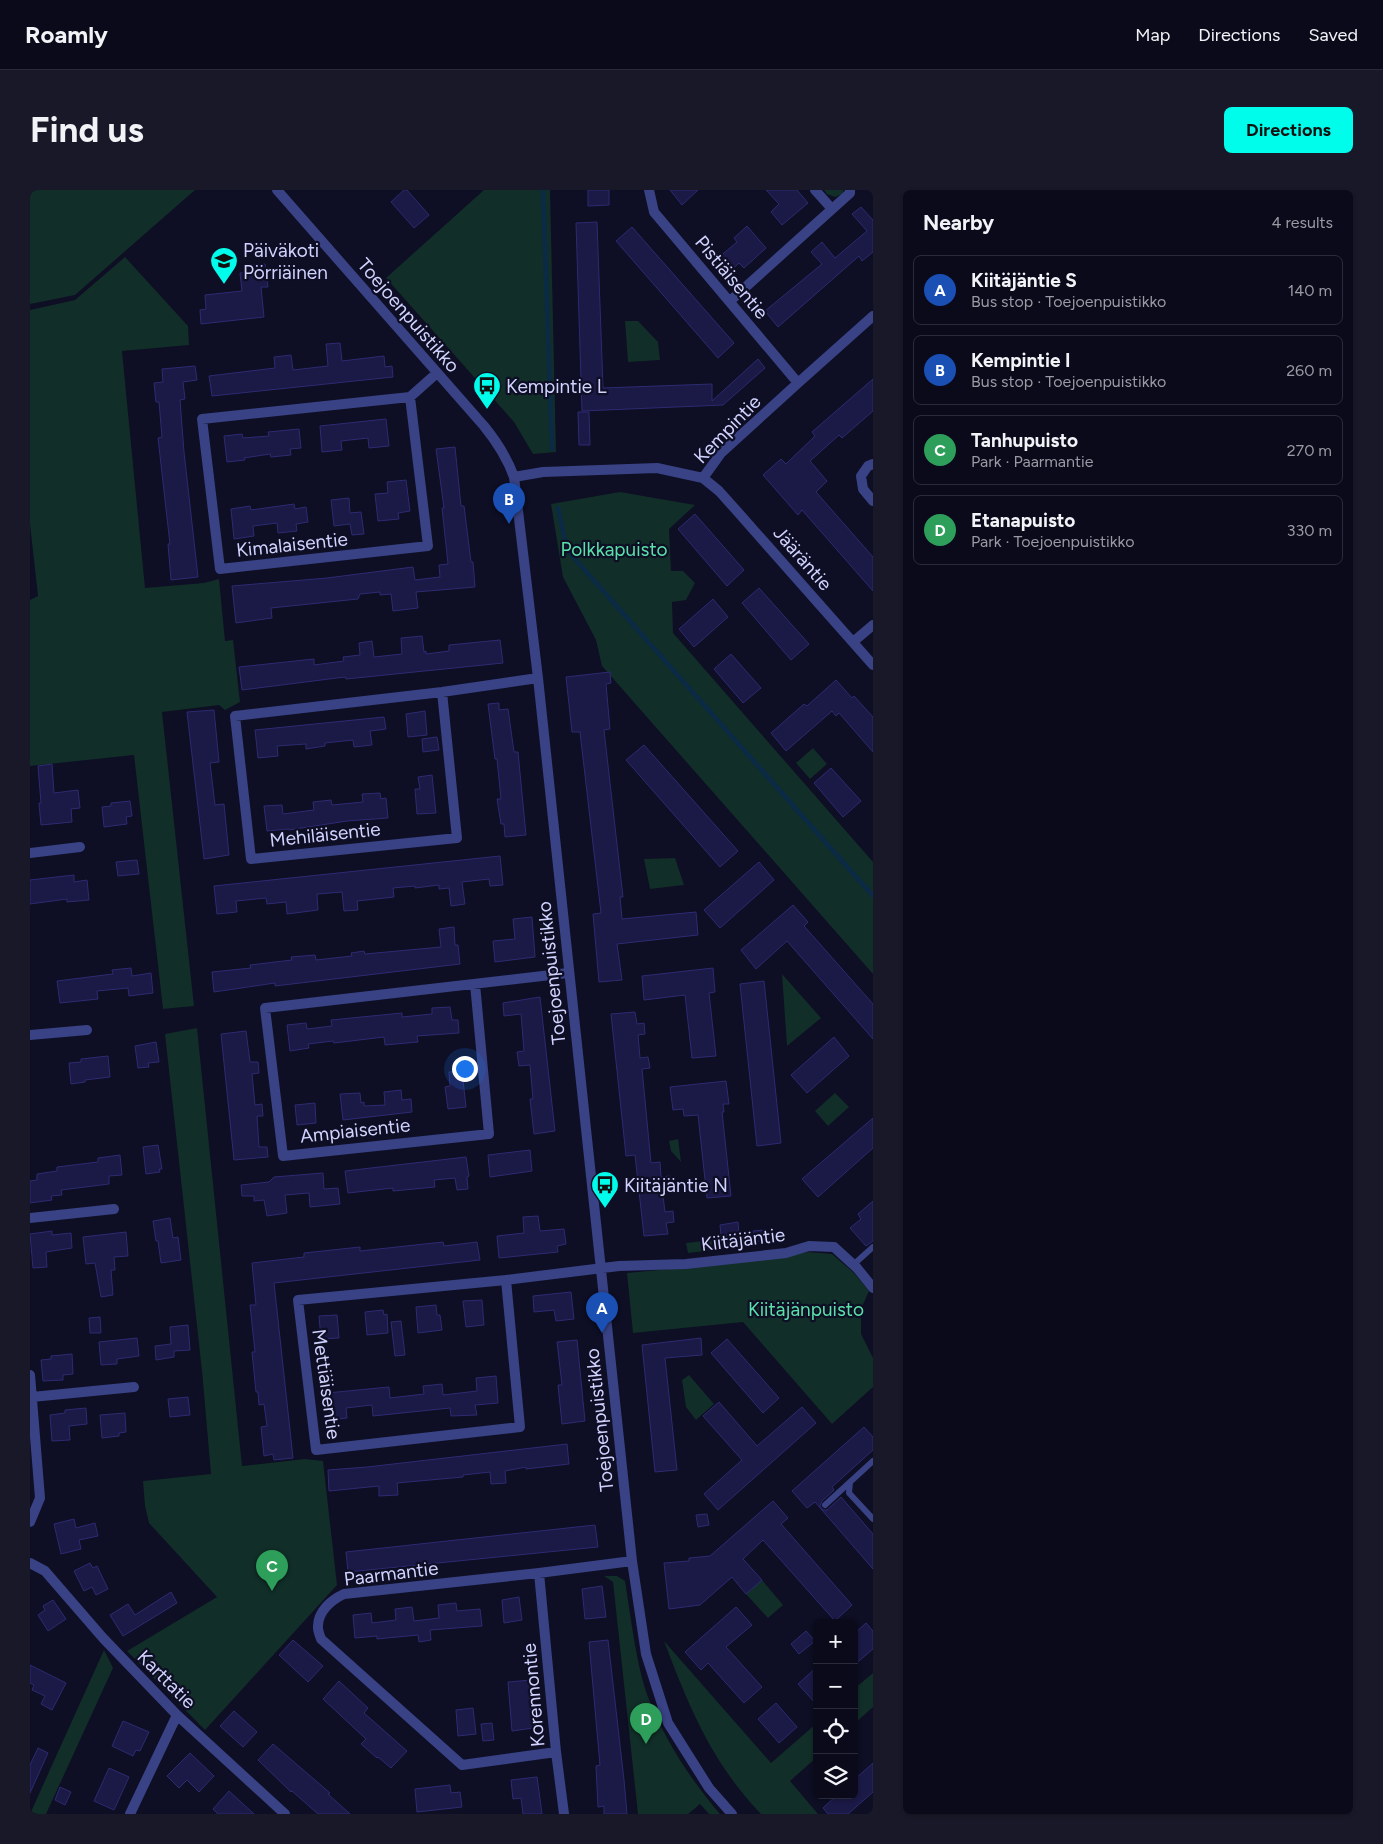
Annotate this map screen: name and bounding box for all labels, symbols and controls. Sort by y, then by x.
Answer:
text: Roamly [25,20,108,49]
text: Map [1135,24,1170,46]
text: Directions [1198,24,1280,46]
text: Saved [1308,24,1358,46]
button: Directions [1224,107,1353,153]
text: Find us [30,109,144,151]
text: Nearby [923,210,994,235]
text: 4 results [1272,213,1333,232]
street label: Pistiäisentie [690,231,773,324]
place label: Päiväkoti Pörriäinen [243,239,328,284]
school or university icon: Päiväkoti Pörriäinen [209,246,239,285]
street label: Toejoenpuistikko [353,254,464,377]
text: Kiitäjäntie S [971,269,1077,292]
text: A [934,281,946,300]
text: 140 m [1288,281,1332,300]
text: Bus stop · Toejoenpuistikko [971,292,1166,311]
text: Kempintie I [971,349,1071,372]
text: B [935,361,945,380]
text: 260 m [1286,361,1332,380]
bus stop icon: Kempintie L [472,371,502,410]
text: Bus stop · Toejoenpuistikko [971,372,1166,391]
place label: Kempintie L [506,375,607,398]
street label: Kempintie [689,390,766,468]
text: Tanhupuisto [971,429,1078,452]
text: C [934,441,946,460]
text: 270 m [1287,441,1332,460]
text: Park · Paarmantie [971,452,1093,471]
pin: B [493,483,525,524]
text: Etanapuisto [971,509,1075,532]
street label: Jääräntie [768,521,837,595]
text: D [934,521,946,540]
text: 330 m [1287,521,1332,540]
street label: Kimalaisentie [235,527,349,562]
text: Park · Toejoenpuistikko [971,532,1134,551]
park label: Polkkapuisto [560,538,668,561]
street label: Mehiläisentie [268,817,382,852]
street label: Toejoenpuistikko [533,900,570,1046]
your location [452,1056,478,1082]
street label: Ampiaisentie [299,1113,411,1148]
bus stop icon: Kiitäjäntie N [590,1170,620,1209]
place label: Kiitäjäntie N [624,1174,728,1197]
street label: Kiitäjäntie [700,1223,786,1256]
pin: A [586,1292,618,1333]
park label: Kiitäjänpuisto [748,1298,864,1321]
street label: Mettiäisentie [307,1327,346,1441]
street label: Toejoenpuistikko [581,1347,618,1493]
pin: C [256,1550,288,1591]
street label: Paarmantie [342,1556,440,1591]
map controls [813,1619,858,1799]
button: + [813,1619,858,1664]
street label: Korennontie [518,1642,549,1748]
street label: Karttatie [133,1645,201,1713]
button: − [813,1664,858,1709]
pin: D [630,1703,662,1744]
button: locate [813,1709,858,1754]
button: layers [813,1754,858,1799]

